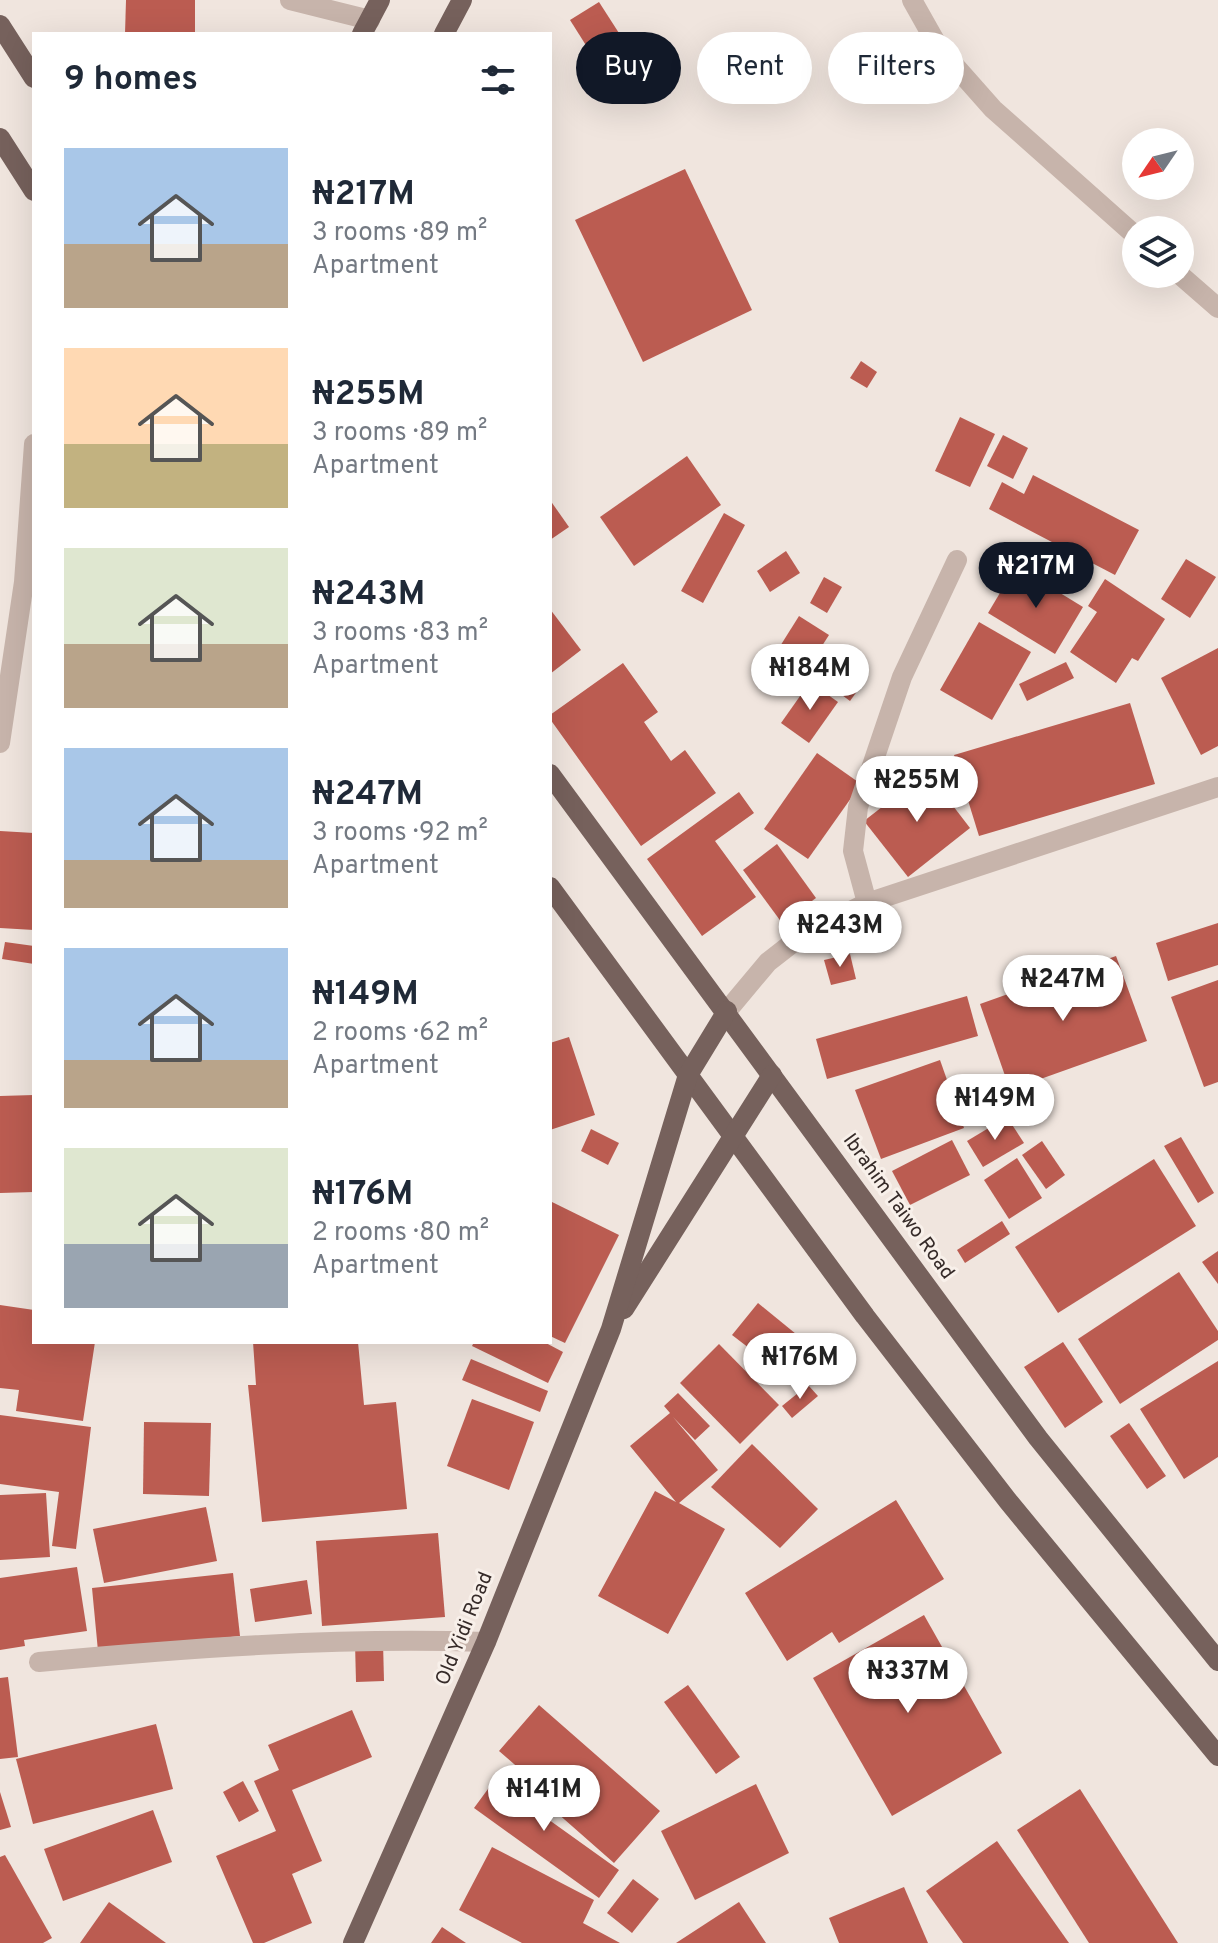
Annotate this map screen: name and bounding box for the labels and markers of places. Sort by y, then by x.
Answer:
pin: ₦217M [980,542,1092,610]
pin: ₦184M [754,644,866,712]
pin: ₦255M [861,756,973,824]
pin: ₦243M [784,901,896,969]
pin: ₦247M [1007,955,1119,1023]
pin: ₦149M [939,1074,1051,1142]
pin: ₦176M [744,1333,856,1401]
pin: ₦337M [852,1647,964,1715]
pin: ₦141M [488,1765,600,1833]

